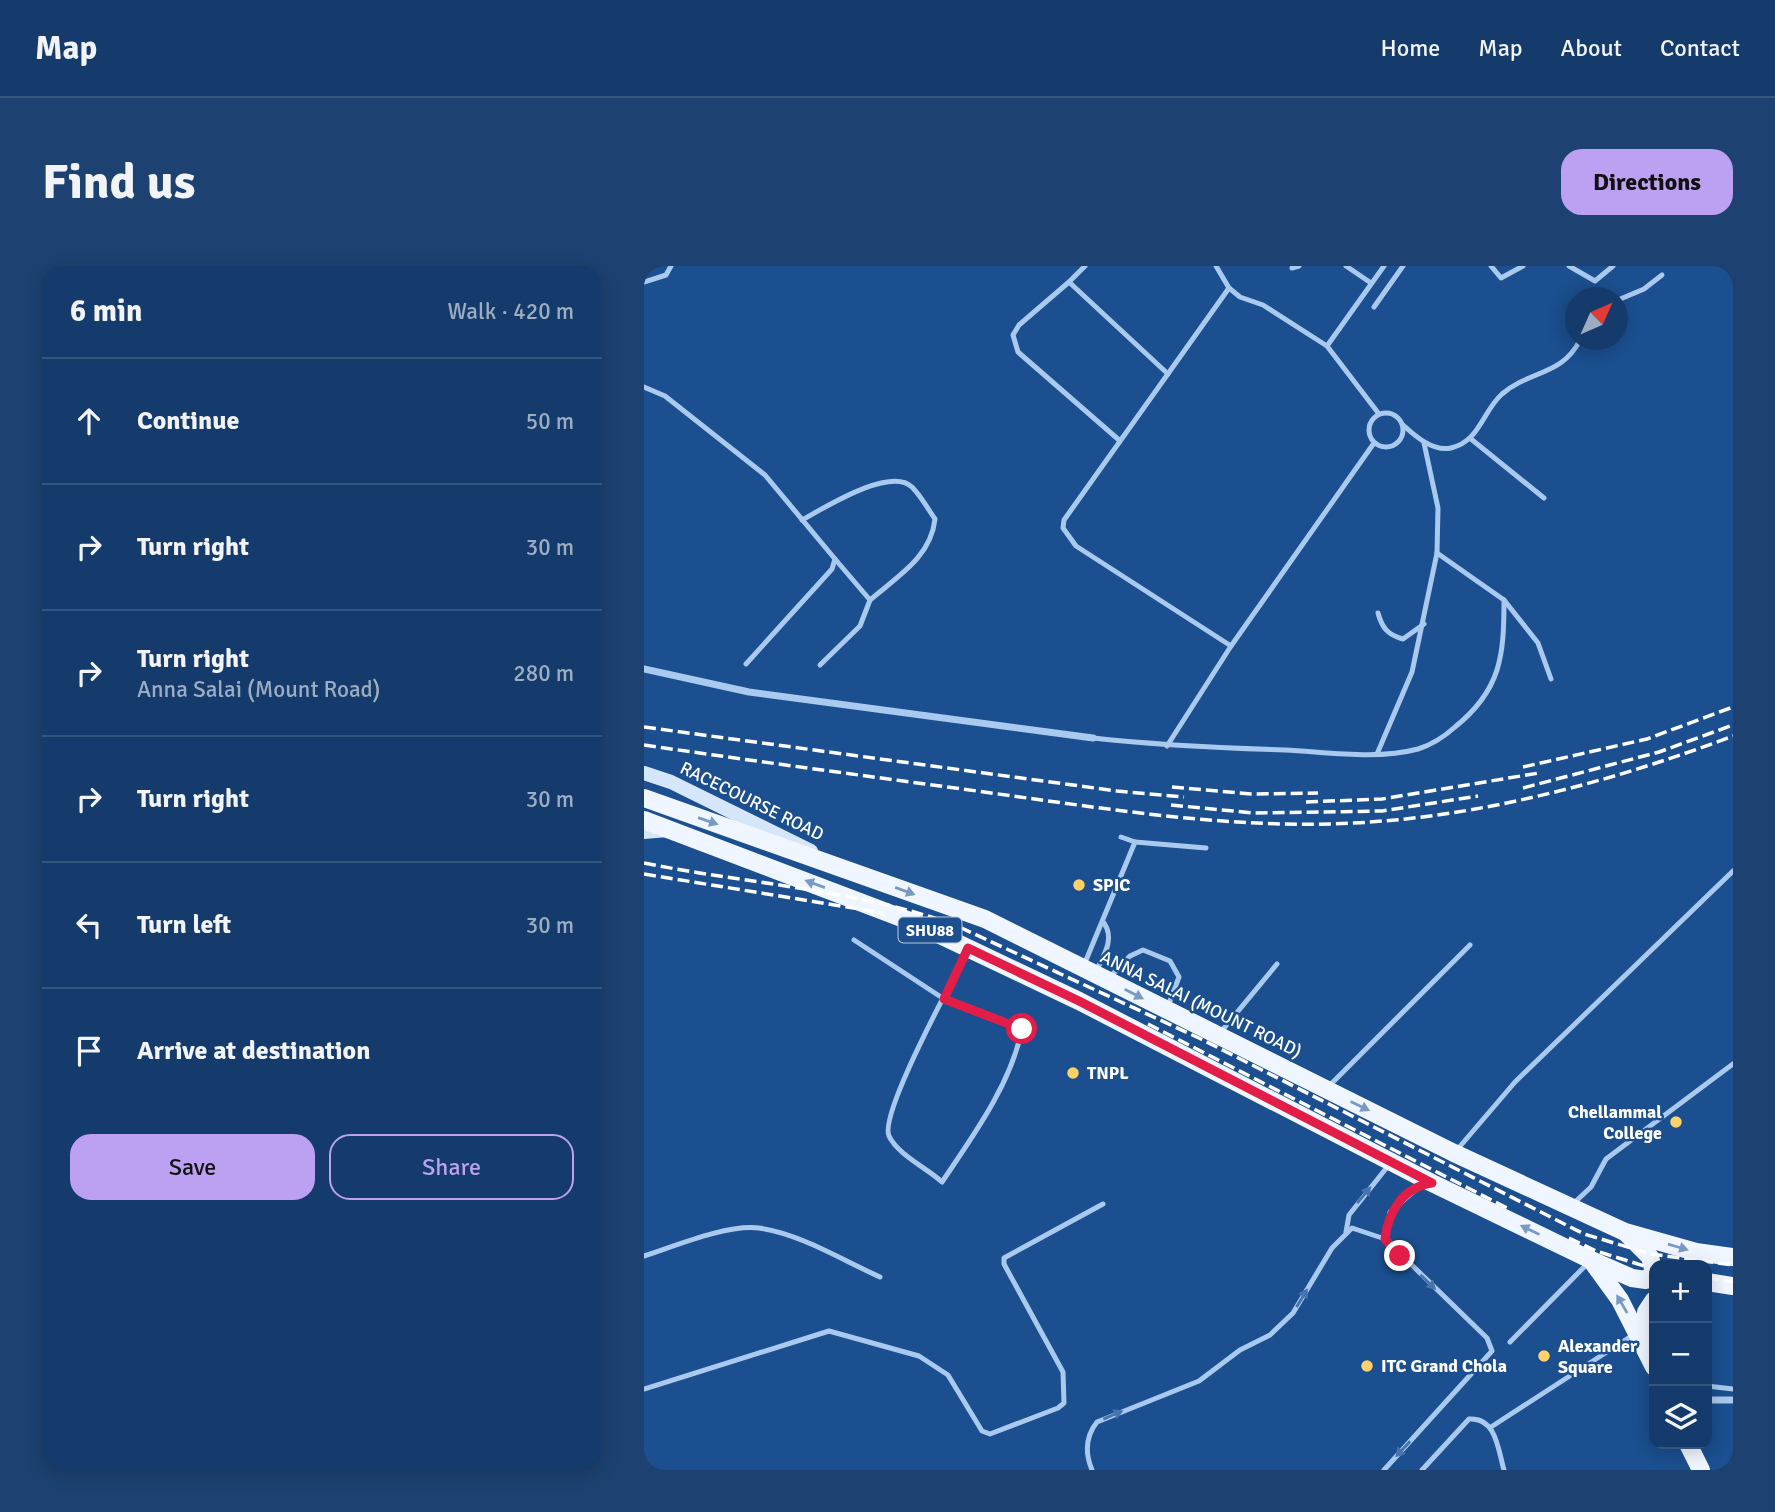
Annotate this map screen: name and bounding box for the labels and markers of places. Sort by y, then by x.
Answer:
place label: SPIC [1093,874,1130,896]
marker: SPIC [1071,877,1087,893]
place label: TNPL [1087,1062,1129,1084]
marker: TNPL [1065,1065,1081,1081]
place label: Chellammal College [1568,1101,1662,1144]
marker: Chellammal College [1668,1114,1684,1130]
place label: Alexander Square [1558,1335,1638,1378]
marker: Alexander Square [1536,1348,1552,1364]
place label: ITC Grand Chola [1381,1355,1507,1377]
marker: ITC Grand Chola [1359,1358,1375,1374]

